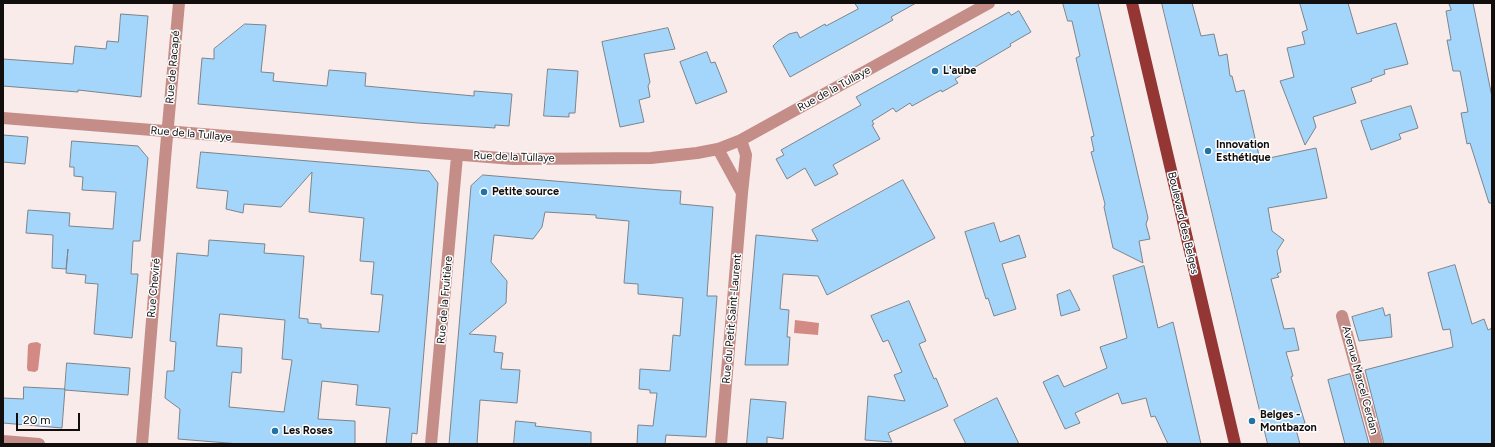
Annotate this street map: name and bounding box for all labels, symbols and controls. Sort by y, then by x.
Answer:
street label: Rue de Racapé [163,30,183,104]
street label: Rue de la Tullaye [795,63,873,115]
place label: L'aube [943,64,976,78]
marker: L'aube [930,66,940,76]
street label: Rue de la Tullaye [150,124,232,144]
place label: Innovation Esthétique [1216,138,1271,164]
marker: Innovation Esthétique [1203,146,1213,156]
street label: Rue de la Tullaye [473,149,555,165]
street label: Boulevard des Belges [1165,171,1201,275]
place label: Petite source [492,185,559,199]
marker: Petite source [479,187,489,197]
street label: Rue du Petit Saint-Laurent [720,254,744,384]
street label: Rue de la Fruitière [435,255,455,345]
street label: Rue Cheviré [145,258,163,318]
street label: Avenue Marcel Cerdan [1339,324,1381,436]
scale bar [18,405,82,431]
place label: Belges - Montbazon [1260,408,1317,434]
text: 20 m [23,413,51,427]
marker: Belges - Montbazon [1247,416,1257,426]
place label: Les Roses [283,424,333,438]
marker: Les Roses [270,426,280,436]

